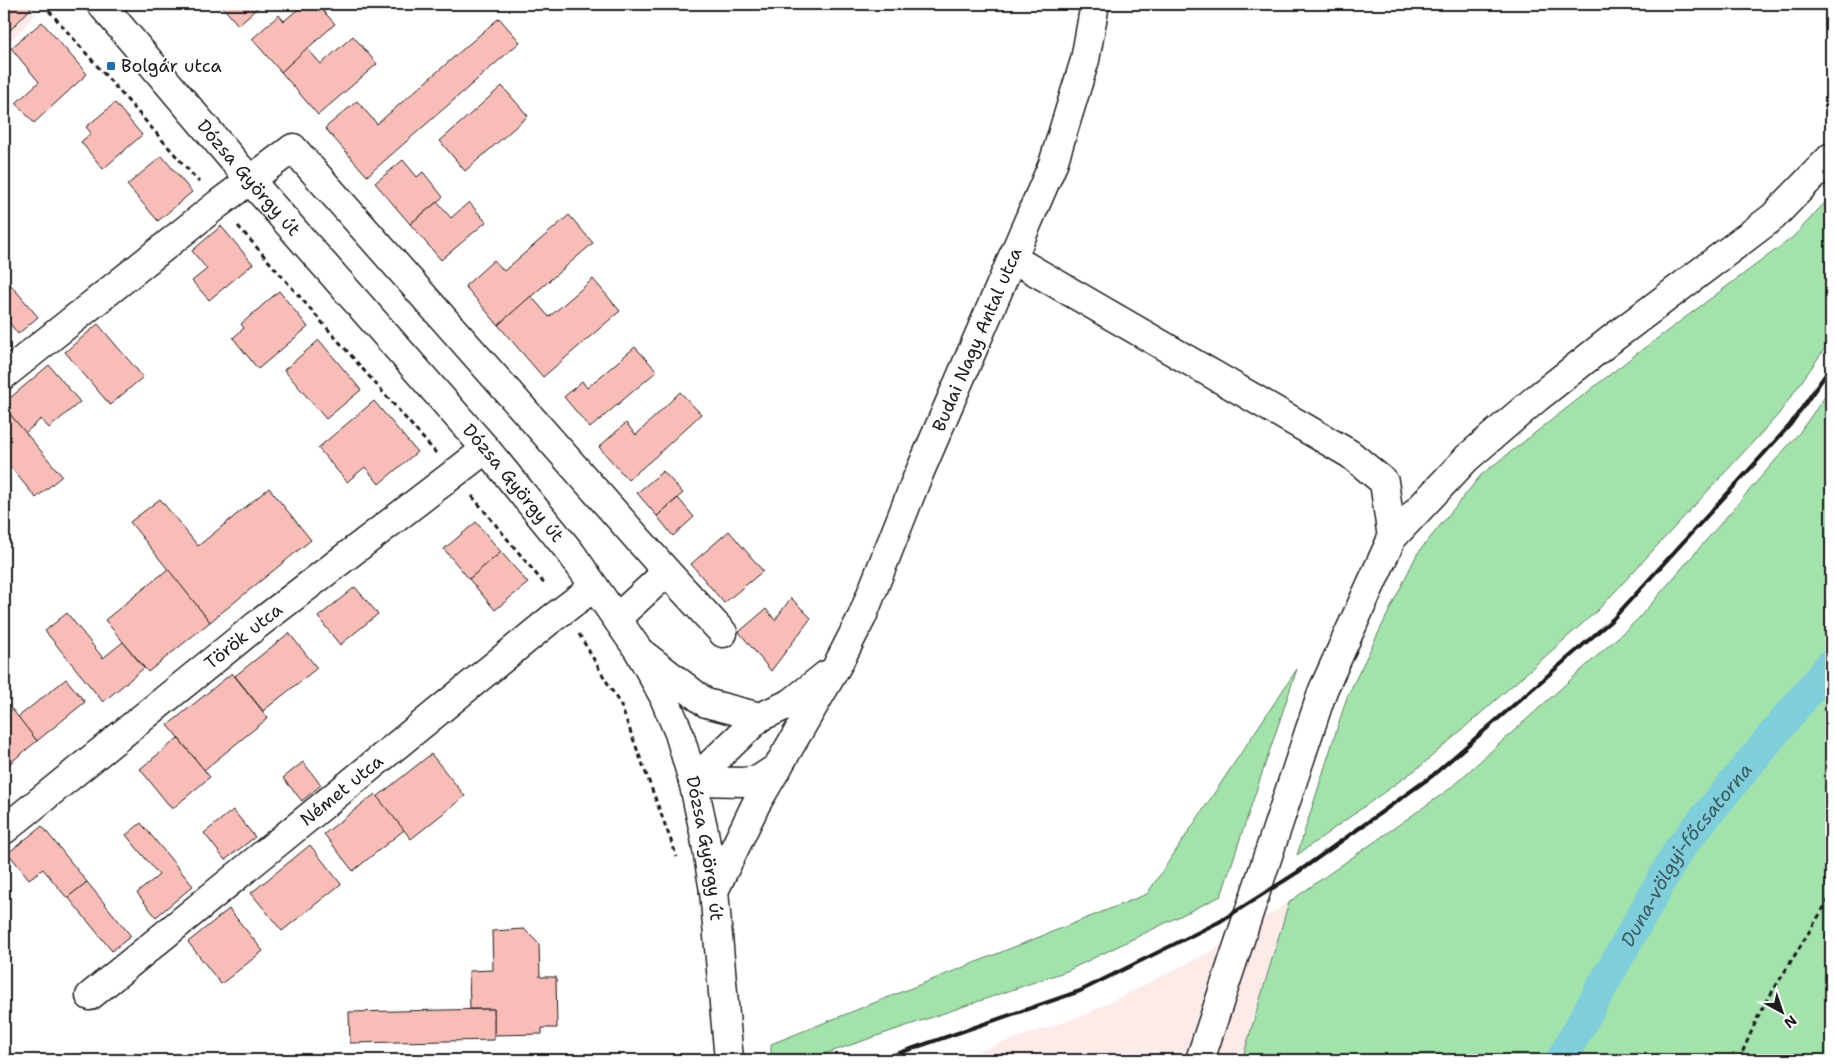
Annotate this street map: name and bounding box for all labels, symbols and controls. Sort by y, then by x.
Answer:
place label: Bolgár utca [121,54,222,78]
marker: Bolgár utca [105,60,117,72]
street label: Dózsa György út [192,114,306,241]
street label: Budai Nagy Antal utca [927,244,1027,435]
street label: Dózsa György út [457,419,569,547]
street label: Török utca [199,598,287,675]
street label: Német utca [295,749,388,831]
water label: Duna-völgyi-főcsatorna [1614,757,1757,951]
street label: Dózsa György út [680,774,729,922]
north arrow [1758,986,1808,1036]
text: N [1780,1011,1800,1032]

